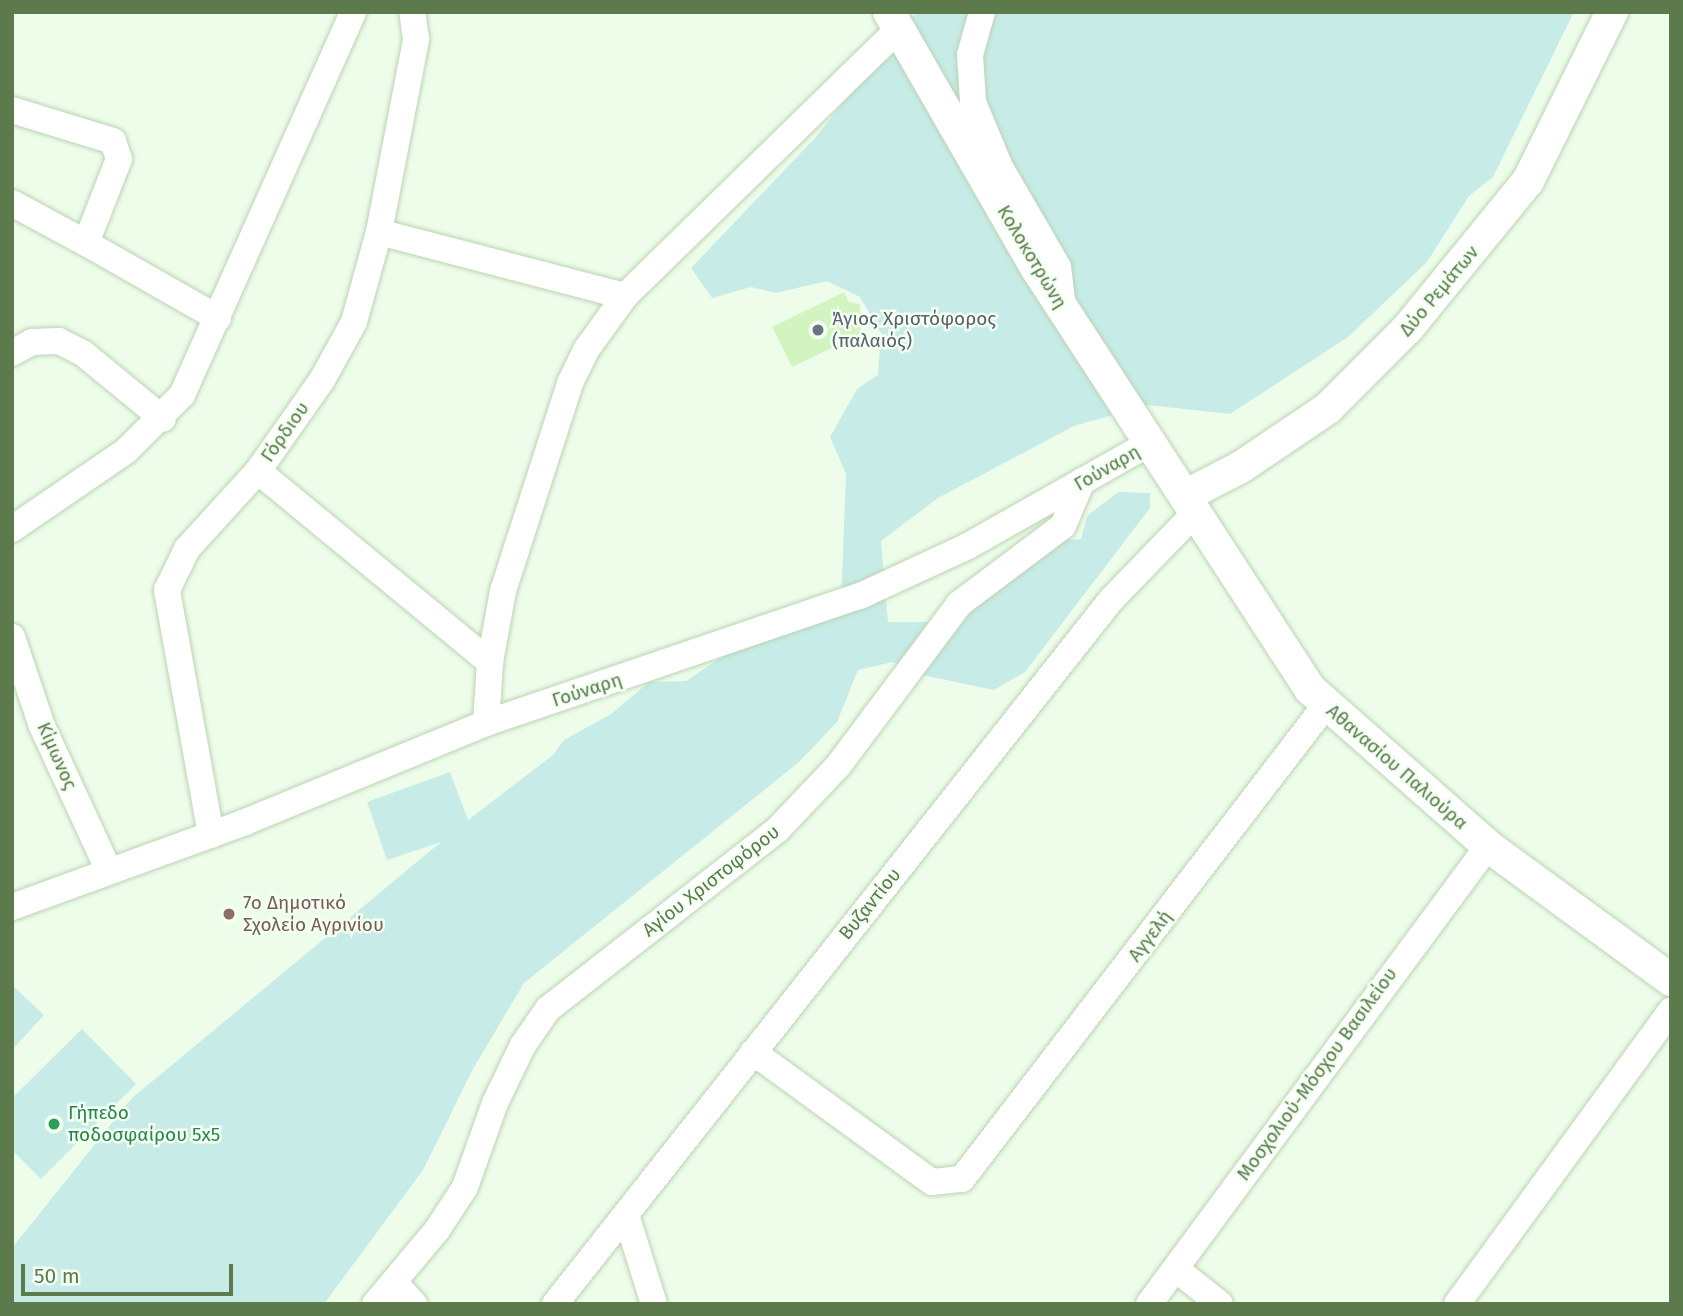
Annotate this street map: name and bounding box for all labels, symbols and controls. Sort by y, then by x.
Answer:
street label: Κολοκοτρώνη [992,201,1072,313]
street label: Δύο Ρεμάτων [1394,241,1484,341]
place label: Άγιος Χριστόφορος (παλαιός) [832,308,996,352]
marker: Άγιος Χριστόφορος (παλαιός) [810,322,826,338]
street label: Γόρδιου [256,398,314,466]
street label: Γούναρη [1070,440,1144,496]
street label: Γούναρη [549,668,625,712]
street label: Αθανασίου Παλιούρα [1322,700,1472,834]
street label: Κίμωνος [32,719,82,793]
street label: Αγίου Χριστοφόρου [638,820,784,942]
street label: Βυζαντίου [834,864,906,944]
place label: 7ο Δημοτικό Σχολείο Αγρινίου [243,892,384,936]
marker: 7ο Δημοτικό Σχολείο Αγρινίου [221,906,237,922]
street label: Αγγελή [1123,906,1177,966]
street label: Mοσχολιού-Μόσχου Βασιλείου [1232,963,1402,1185]
place label: Γήπεδο ποδοσφαίρου 5x5 [68,1102,220,1146]
marker: Γήπεδο ποδοσφαίρου 5x5 [46,1116,62,1132]
scale bar [24,1250,236,1294]
text: 50 m [34,1263,80,1289]

